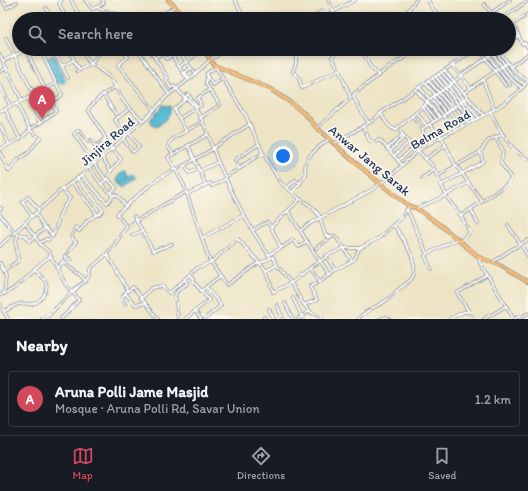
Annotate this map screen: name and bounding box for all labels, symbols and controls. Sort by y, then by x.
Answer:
search box [12,12,516,56]
icon: search [26,23,48,45]
text: Search here [58,25,133,43]
pin: A [29,86,55,119]
street label: Belma Road [408,106,473,153]
street label: Jinjira Road [77,114,137,169]
street label: Anwar Jang Sarak [326,122,414,199]
your location [273,146,293,166]
text: Nearby [16,335,68,355]
text: Aruna Polli Jame Masjid [55,383,208,401]
text: A [26,392,34,407]
text: 1.2 km [475,392,511,407]
text: Mosque · Aruna Polli Rd, Savar Union [55,401,260,416]
tab: Map [72,445,94,482]
tab: Directions [237,445,285,482]
tab: Saved [428,445,456,482]

